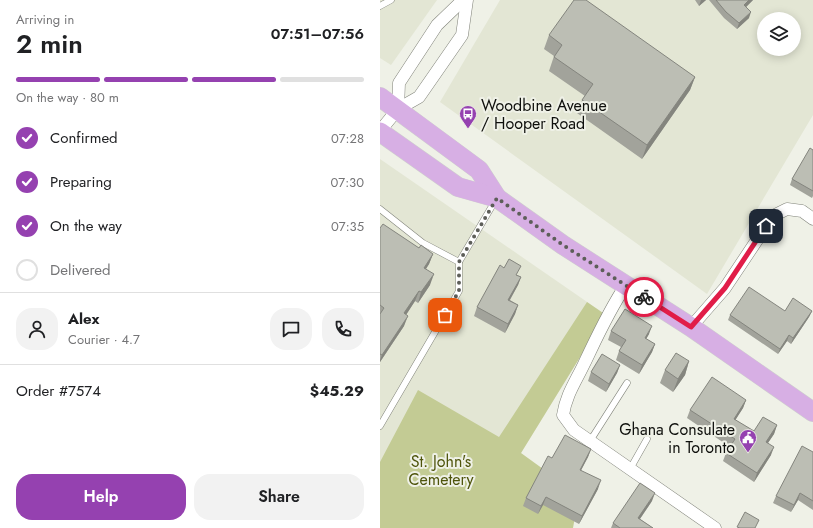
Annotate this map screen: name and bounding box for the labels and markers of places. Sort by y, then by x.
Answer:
place label: Woodbine Avenue / Hooper Road [481,94,607,135]
bus stop icon: Woodbine Avenue / Hooper Road [458,104,478,129]
pin [749,209,783,243]
pin [428,298,462,332]
place label: Ghana Consulate in Toronto [619,418,735,459]
public building icon: Ghana Consulate in Toronto [738,428,758,453]

